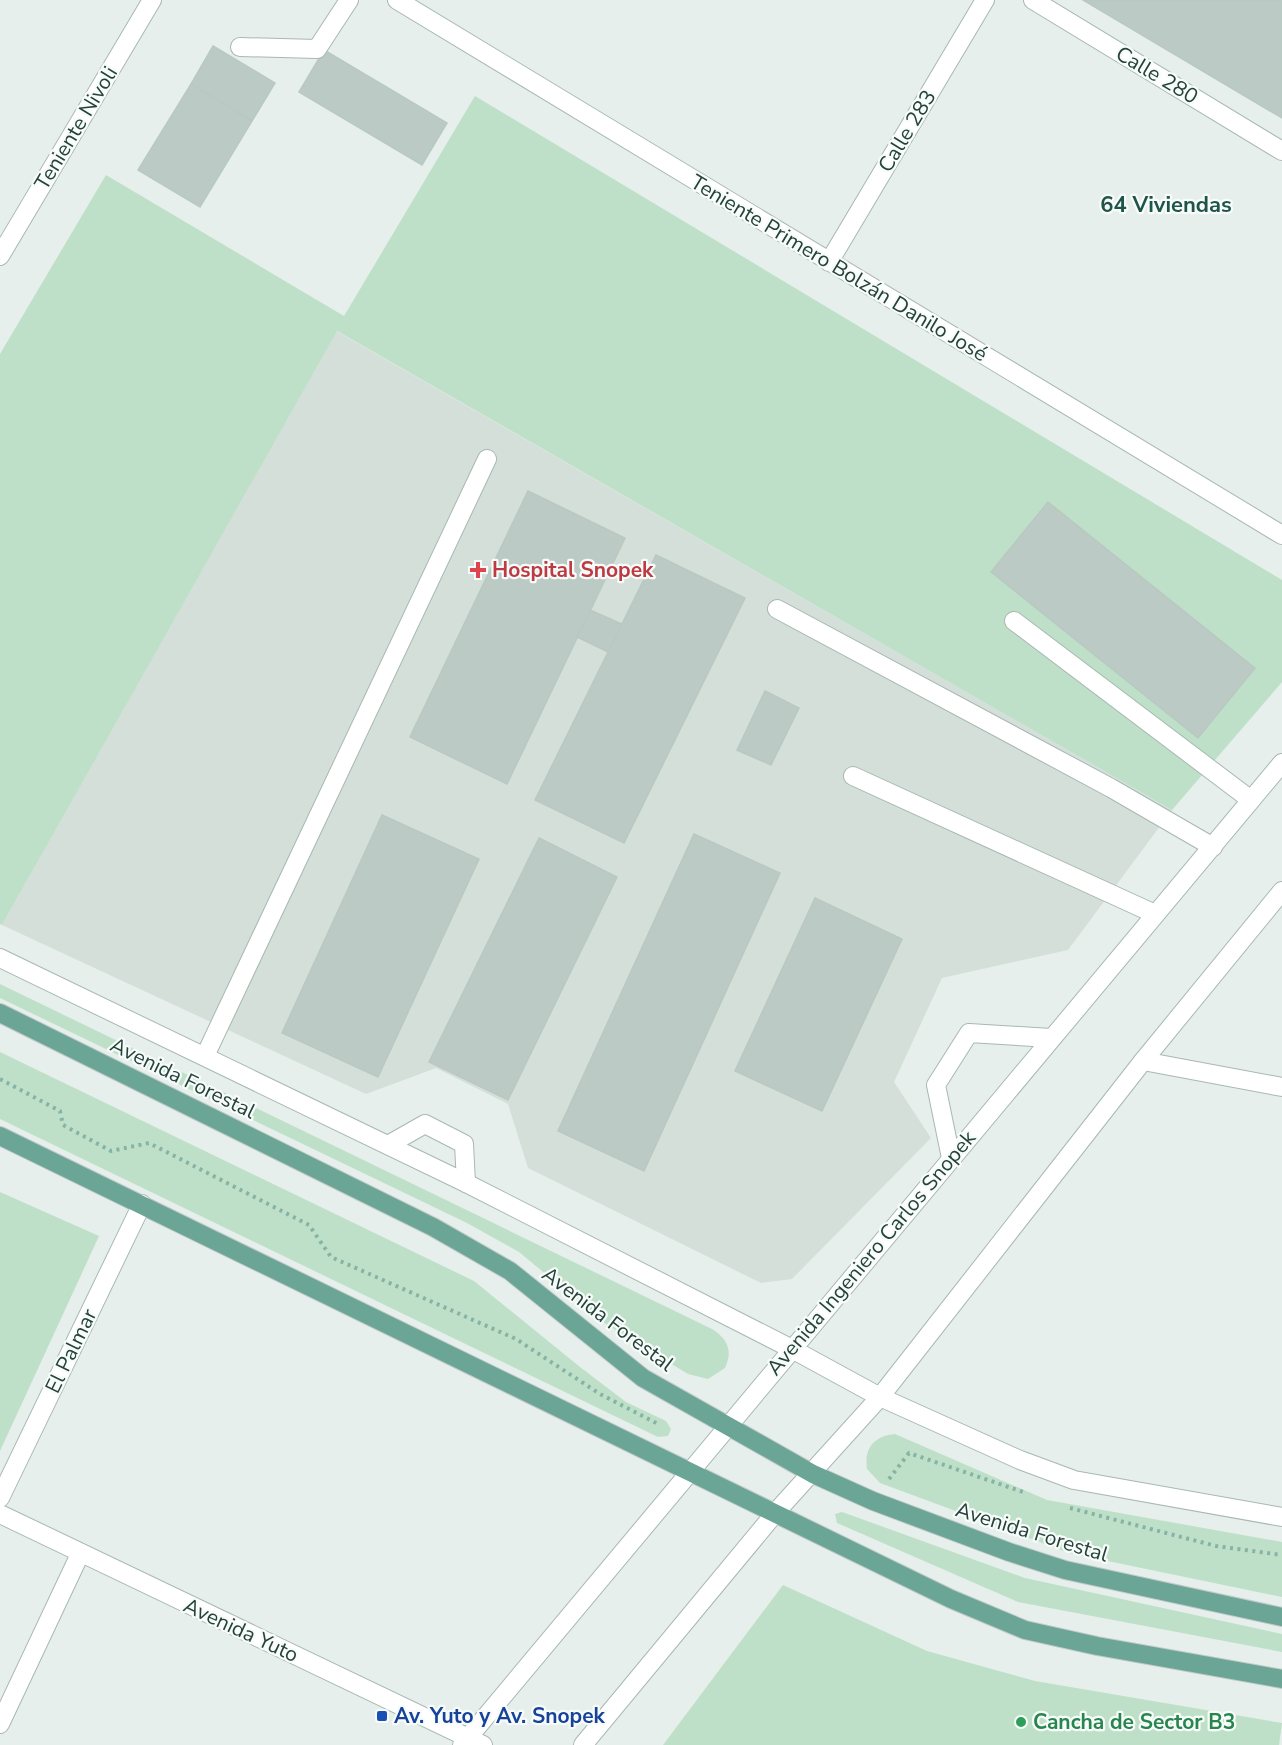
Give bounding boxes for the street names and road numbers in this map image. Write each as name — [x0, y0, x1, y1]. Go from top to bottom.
street label: Calle 280 — [1111, 39, 1203, 111]
street label: Teniente Nivoli — [28, 61, 124, 195]
street label: Calle 283 — [871, 85, 943, 177]
street label: Teniente Primero Bolzán Danilo José — [685, 168, 993, 368]
street label: Avenida Forestal — [106, 1031, 261, 1126]
street label: Avenida Ingeniero Carlos Snopek — [760, 1124, 982, 1381]
street label: Avenida Forestal — [536, 1260, 680, 1378]
street label: El Palmar — [39, 1304, 104, 1398]
street label: Avenida Forestal — [952, 1495, 1112, 1569]
street label: Avenida Yuto — [179, 1591, 303, 1669]

